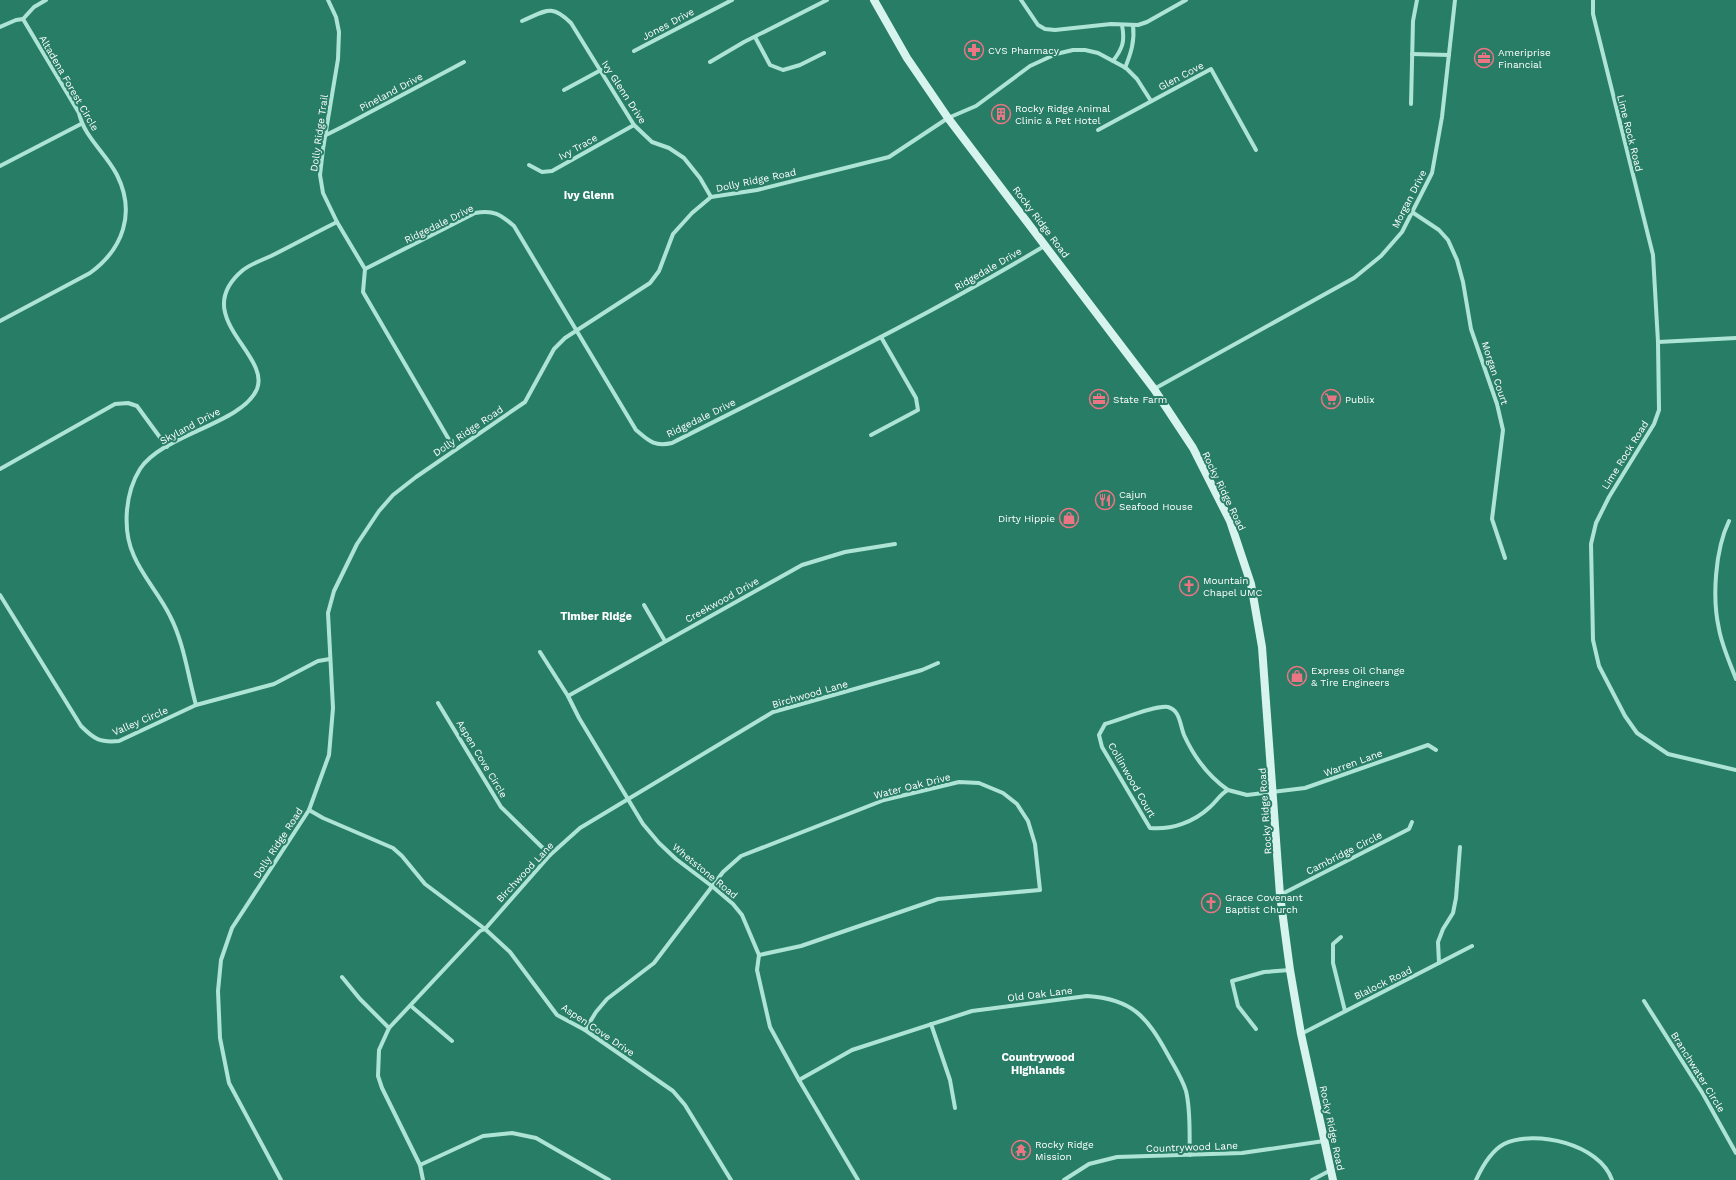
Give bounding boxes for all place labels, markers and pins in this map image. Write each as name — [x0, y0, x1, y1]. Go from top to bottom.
pharmacy icon: CVS Pharmacy — [963, 39, 985, 61]
place label: CVS Pharmacy — [988, 45, 1060, 56]
office icon: Ameriprise Financial — [1473, 47, 1495, 69]
place label: Ameriprise Financial — [1498, 47, 1551, 70]
building icon: Rocky Ridge Animal Clinic & Pet Hotel — [990, 103, 1012, 125]
place label: Rocky Ridge Animal Clinic & Pet Hotel — [1015, 103, 1110, 126]
office icon: State Farm — [1088, 388, 1110, 410]
supermarket icon: Publix — [1320, 388, 1342, 410]
place label: State Farm — [1113, 394, 1167, 405]
place label: Publix — [1345, 394, 1375, 405]
restaurant icon: Cajun Seafood House — [1094, 489, 1116, 511]
place label: Cajun Seafood House — [1119, 489, 1193, 512]
shop icon: Dirty Hippie — [1058, 507, 1080, 529]
place label: Dirty Hippie — [998, 513, 1055, 524]
church icon: Mountain Chapel UMC — [1178, 575, 1200, 597]
place label: Mountain Chapel UMC — [1203, 575, 1262, 598]
shop icon: Express Oil Change & Tire Engineers — [1286, 665, 1308, 687]
place label: Express Oil Change & Tire Engineers — [1311, 665, 1405, 688]
church icon: Grace Covenant Baptist Church — [1200, 892, 1222, 914]
place label: Grace Covenant Baptist Church — [1225, 892, 1303, 915]
temple icon: Rocky Ridge Mission — [1010, 1139, 1032, 1161]
place label: Rocky Ridge Mission — [1035, 1139, 1094, 1162]

